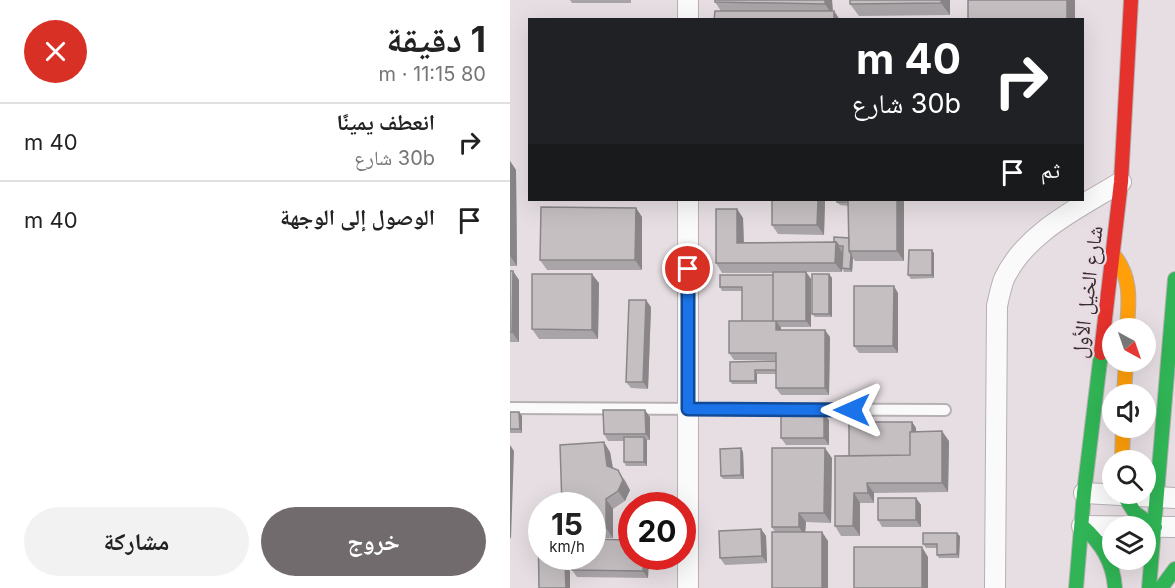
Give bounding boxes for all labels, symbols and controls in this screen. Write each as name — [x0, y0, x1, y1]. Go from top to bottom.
text: 1 دقيقة — [386, 17, 486, 61]
button: close — [24, 20, 87, 83]
text: 40 m — [856, 33, 961, 84]
icon: right — [982, 42, 1060, 120]
text: 80 m · 11:15 — [379, 62, 486, 86]
text: 30b شارع — [852, 87, 961, 120]
text: انعطف يمينًا — [336, 109, 435, 135]
icon: right — [453, 126, 486, 159]
text: 40 m — [24, 129, 78, 155]
text: 30b شارع — [354, 146, 435, 170]
icon: arrive — [996, 156, 1029, 189]
text: ثم — [1041, 157, 1060, 183]
text: الوصول إلى الوجهة — [280, 204, 435, 230]
icon: arrive — [453, 204, 486, 237]
text: 40 m — [24, 207, 78, 233]
street label: شارع الخيل الأول — [1066, 224, 1109, 360]
pin — [662, 243, 713, 294]
icon: arrive — [671, 252, 704, 285]
north arrow — [1102, 318, 1156, 372]
map controls — [1102, 318, 1156, 570]
position arrow — [820, 378, 884, 442]
button: sound — [1102, 384, 1156, 438]
button: search — [1102, 450, 1156, 504]
speed limit sign: 20 — [618, 492, 696, 570]
text: 15 — [551, 506, 583, 542]
button: مشاركة — [24, 507, 249, 576]
button: خروج — [261, 507, 486, 576]
button: layers — [1102, 516, 1156, 570]
text: km/h — [549, 537, 585, 556]

